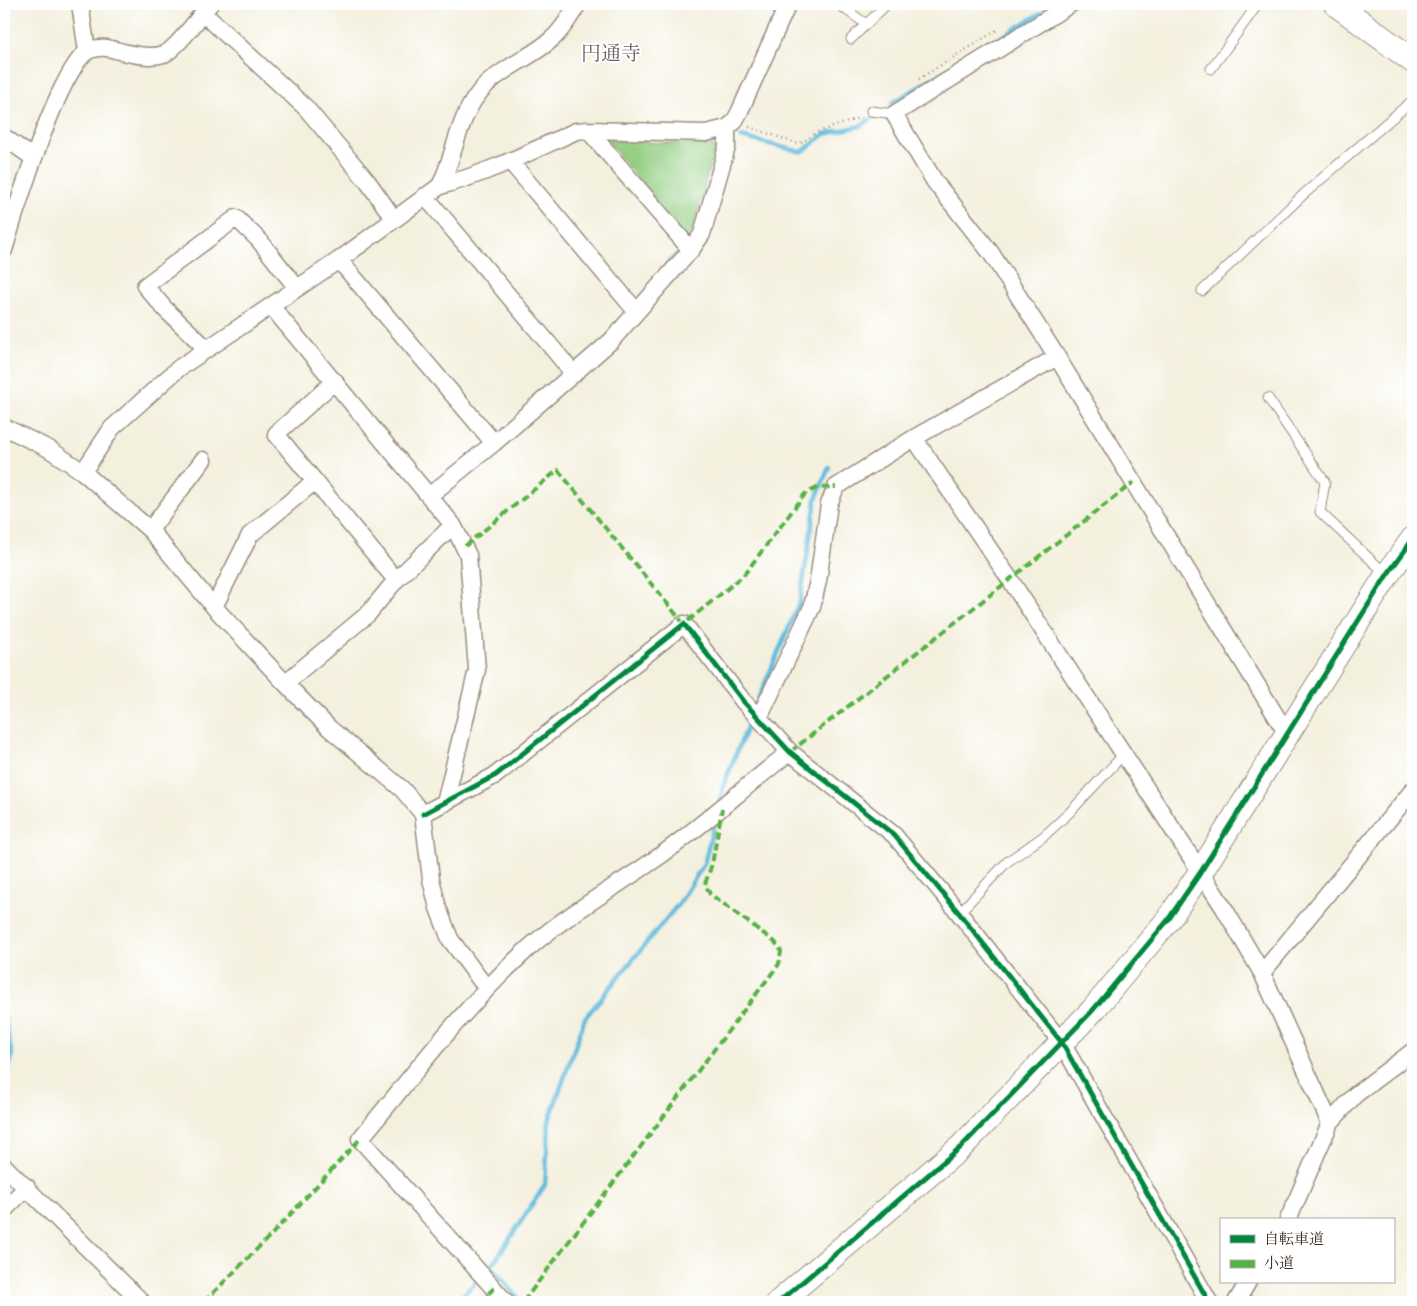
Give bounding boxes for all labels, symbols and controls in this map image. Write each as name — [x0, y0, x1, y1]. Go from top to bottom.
district label: 円通寺 — [581, 41, 641, 69]
legend — [1220, 1218, 1394, 1284]
text: 自転車道 — [1264, 1230, 1324, 1251]
text: 小道 — [1264, 1254, 1294, 1275]

